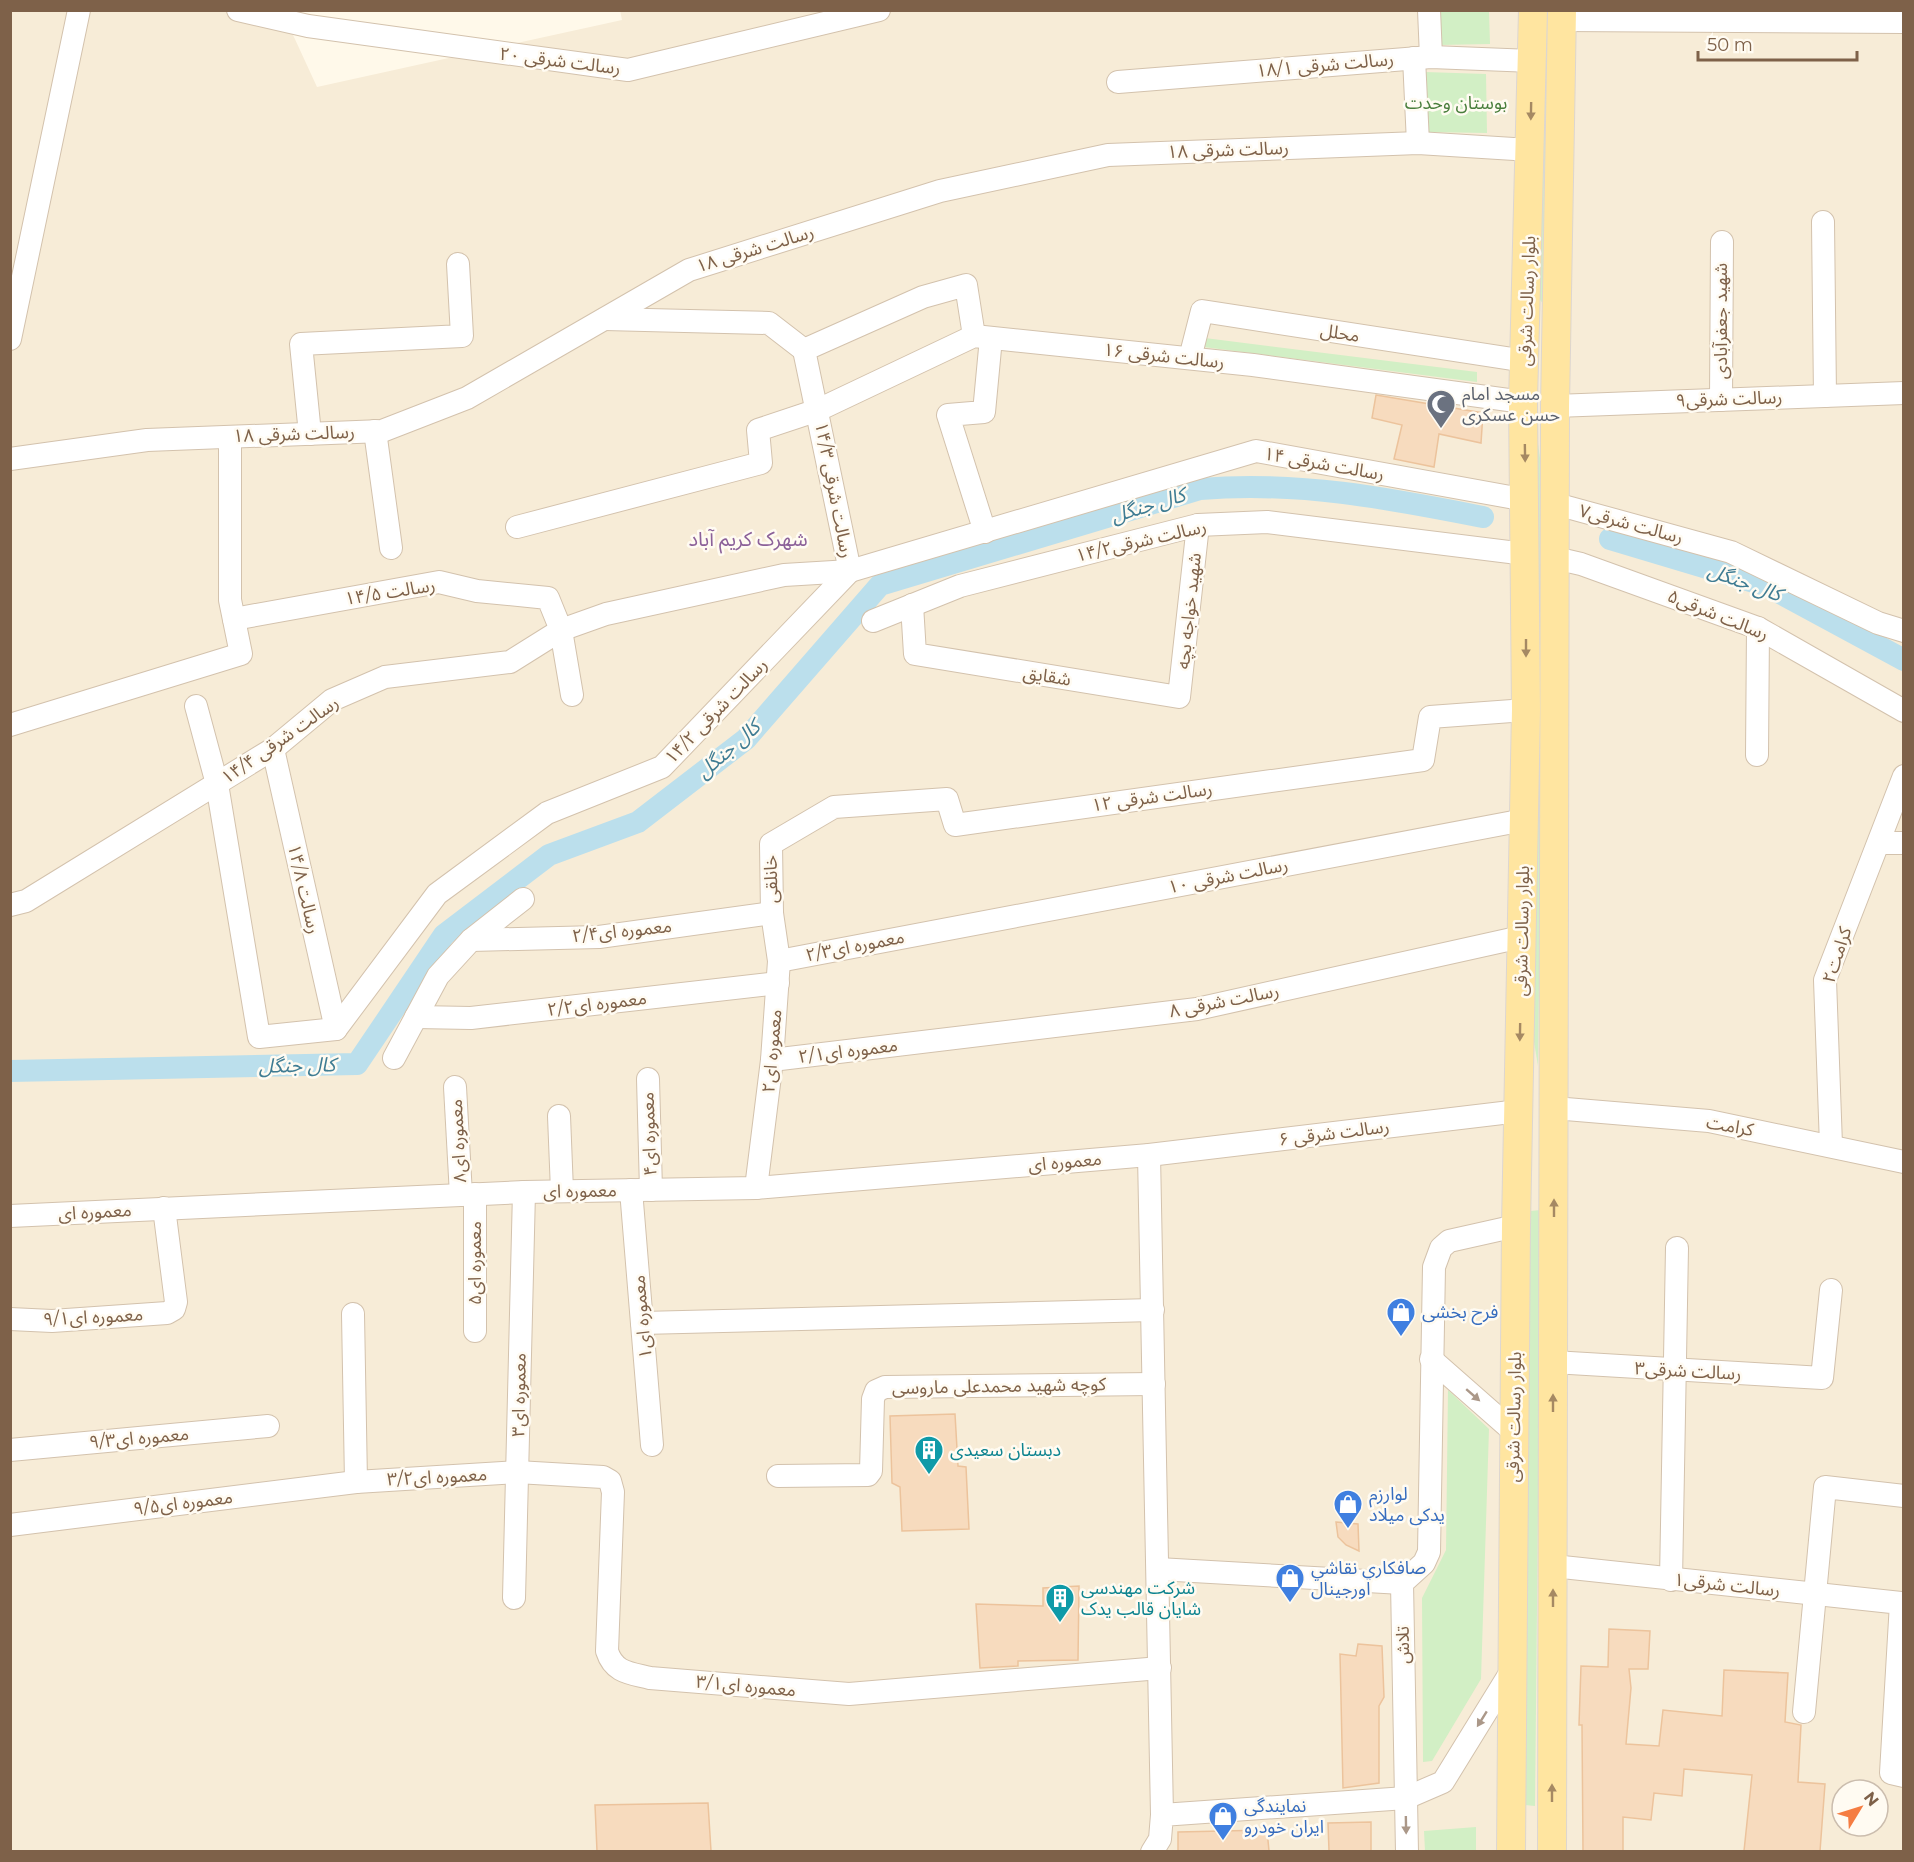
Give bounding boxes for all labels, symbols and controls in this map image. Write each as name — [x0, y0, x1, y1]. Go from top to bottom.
scale bar — [1698, 24, 1857, 62]
text: 50 m — [1707, 34, 1753, 56]
street label: رسالت شرقی ۲۰ — [498, 43, 622, 79]
street label: رسالت شرقی ۱۸/۱ — [1255, 48, 1395, 82]
park label: بوستان وحدت — [1405, 92, 1507, 114]
one-way arrow — [1527, 101, 1536, 120]
street label: رسالت شرقی ۱۸ — [1167, 137, 1289, 163]
street label: رسالت شرقی ۱۸ — [694, 221, 816, 277]
street label: بلوار رسالت شرقی — [1514, 235, 1540, 367]
street label: شهید جعفرآبادی — [1710, 263, 1732, 379]
street label: محلل — [1319, 319, 1361, 347]
street label: رسالت شرقی ۱۶ — [1102, 339, 1226, 373]
place label: مسجد امام حسن عسکری — [1462, 383, 1560, 426]
street label: رسالت شرقی۹ — [1675, 386, 1783, 412]
mosque icon: مسجد امام حسن عسکری — [1425, 388, 1457, 430]
street label: رسالت شرقی ۱۴/۳ — [810, 420, 858, 560]
street label: رسالت شرقی ۱۸ — [233, 421, 355, 447]
street label: رسالت شرقی ۱۴ — [1262, 443, 1386, 485]
one-way arrow — [1520, 443, 1529, 462]
water label: کال جنگل — [1108, 481, 1192, 528]
street label: رسالت شرقی۷ — [1577, 500, 1685, 548]
street label: رسالت شرقی۱۴/۲ — [1074, 515, 1208, 567]
district label: شهرک کریم آباد — [688, 527, 808, 554]
street label: شهید خواجه بچه — [1172, 552, 1206, 670]
water label: کال جنگل — [1705, 558, 1789, 608]
street label: رسالت ۱۴/۵ — [343, 574, 437, 610]
street label: رسالت شرقی۵ — [1664, 585, 1772, 645]
one-way arrow — [1521, 638, 1531, 657]
street label: رسالت شرقی ۱۴/۲ — [660, 654, 772, 768]
street label: شقایق — [1021, 661, 1073, 691]
street label: رسالت شرقی ۱۴/۴ — [217, 691, 343, 789]
water label: کال جنگل — [691, 712, 768, 783]
street label: رسالت شرقی ۱۲ — [1090, 778, 1214, 816]
street label: رسالت ۱۴/۸ — [283, 842, 325, 936]
street label: رسالت شرقی ۱۰ — [1166, 854, 1290, 898]
street label: خانلقی — [760, 855, 782, 903]
street label: بلوار رسالت شرقی — [1510, 865, 1534, 997]
street label: معموره ای۲/۴ — [571, 915, 673, 947]
street label: کرامت۲ — [1818, 924, 1857, 986]
street label: معموره ای۲/۳ — [804, 926, 906, 966]
street label: رسالت شرقی ۸ — [1167, 980, 1281, 1022]
street label: معموره ای۲/۲ — [546, 987, 648, 1021]
street label: معموره ای۲ — [757, 1008, 787, 1094]
one-way arrow — [1515, 1022, 1525, 1041]
street label: معموره ای۲/۱ — [797, 1034, 899, 1068]
water label: کال جنگل — [258, 1052, 339, 1078]
street label: معموره ای۴ — [637, 1092, 661, 1176]
street label: معموره ای۸ — [445, 1099, 471, 1183]
street label: کرامت — [1705, 1111, 1756, 1141]
street label: رسالت شرقی ۶ — [1277, 1115, 1391, 1151]
street label: معموره ای — [1027, 1148, 1103, 1176]
street label: معموره ای — [543, 1179, 617, 1203]
street label: معموره ای — [58, 1199, 132, 1225]
one-way arrow — [1549, 1199, 1559, 1218]
street label: معموره ای۵ — [464, 1221, 486, 1305]
street label: معموره ای۱ — [627, 1274, 657, 1360]
shop icon: فرح بخشی — [1385, 1296, 1417, 1338]
place label: فرح بخشی — [1422, 1301, 1498, 1325]
street label: معموره ای۹/۱ — [42, 1303, 144, 1331]
street label: بلوار رسالت شرقی — [1502, 1351, 1526, 1483]
street label: معموره ای۳ — [507, 1353, 531, 1437]
street label: رسالت شرقی۳ — [1634, 1357, 1742, 1385]
street label: کوچه شهید محمدعلی ماروسی — [892, 1373, 1107, 1399]
one-way arrow — [1465, 1388, 1480, 1401]
one-way arrow — [1548, 1394, 1558, 1413]
street label: معموره ای۹/۳ — [88, 1423, 190, 1453]
building icon: دبستان سعیدی — [913, 1434, 945, 1476]
place label: دبستان سعیدی — [950, 1439, 1061, 1461]
street label: معموره ای۳/۲ — [386, 1463, 488, 1491]
place label: لوارزم یدکی میلاد — [1369, 1483, 1445, 1526]
street label: معموره ای۹/۵ — [132, 1486, 234, 1520]
shop icon: لوارزم یدکی میلاد — [1332, 1488, 1364, 1530]
place label: صافكاري نقاشي اورجينال — [1311, 1557, 1426, 1600]
shop icon: صافكاري نقاشي اورجينال — [1274, 1562, 1306, 1604]
street label: رسالت شرقی۱ — [1673, 1568, 1781, 1602]
place label: شرکت مهندسی شایان قالب یدک — [1081, 1577, 1201, 1620]
building icon: شرکت مهندسی شایان قالب یدک — [1044, 1582, 1076, 1624]
one-way arrow — [1548, 1589, 1558, 1608]
street label: تلاش — [1392, 1626, 1414, 1664]
street label: معموره ای۳/۱ — [695, 1671, 797, 1701]
one-way arrow — [1476, 1711, 1487, 1727]
north arrow — [1830, 1778, 1890, 1838]
one-way arrow — [1547, 1784, 1557, 1803]
text: N — [1860, 1788, 1883, 1810]
place label: نمایندگی ایران خودرو — [1244, 1795, 1324, 1838]
shop icon: نمایندگی ایران خودرو — [1207, 1800, 1239, 1842]
one-way arrow — [1402, 1815, 1411, 1834]

